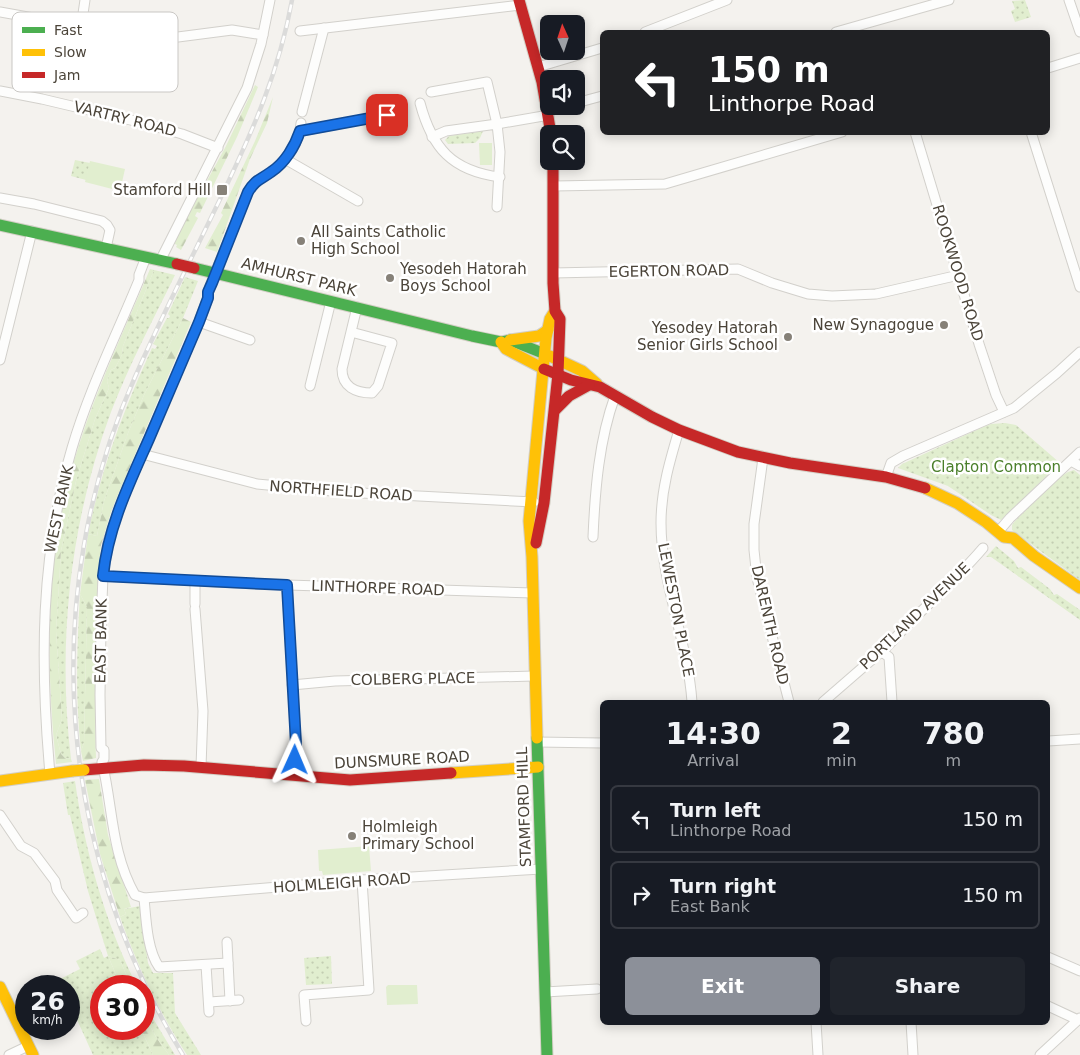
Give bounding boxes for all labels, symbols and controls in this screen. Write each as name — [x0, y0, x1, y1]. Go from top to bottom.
legend — [12, 12, 178, 92]
north arrow — [540, 15, 585, 60]
map controls — [540, 15, 585, 170]
text: Fast — [54, 22, 83, 38]
text: Slow — [54, 44, 87, 60]
icon: left — [625, 50, 690, 115]
text: 150 m — [708, 50, 830, 90]
text: Jam — [53, 67, 80, 83]
button: sound — [540, 70, 585, 115]
text: Linthorpe Road — [708, 91, 875, 116]
pin — [366, 94, 408, 136]
street label: VARTRY ROAD — [72, 98, 178, 140]
icon: arrive — [373, 101, 401, 129]
button: search — [540, 125, 585, 170]
place label: Stamford Hill — [113, 181, 211, 199]
marker: Stamford Hill — [215, 183, 229, 197]
street label: ROOKWOOD ROAD — [929, 203, 987, 343]
place label: All Saints Catholic High School — [311, 223, 446, 258]
marker: All Saints Catholic High School — [295, 235, 307, 247]
street label: AMHURST PARK — [240, 254, 360, 300]
place label: Yesodeh Hatorah Boys School — [399, 260, 527, 295]
street label: EGERTON ROAD — [609, 261, 729, 281]
marker: Yesodeh Hatorah Boys School — [384, 272, 396, 284]
place label: New Synagogue — [812, 316, 934, 334]
place label: Yesodey Hatorah Senior Girls School — [637, 319, 778, 354]
marker: New Synagogue — [938, 319, 950, 331]
marker: Yesodey Hatorah Senior Girls School — [782, 331, 794, 343]
park label: Clapton Common — [931, 458, 1061, 476]
street label: WEST BANK — [41, 462, 77, 555]
street label: NORTHFIELD ROAD — [269, 477, 413, 505]
street label: LEWESTON PLACE — [654, 541, 698, 679]
street label: PORTLAND AVENUE — [856, 559, 974, 673]
street label: DARENTH ROAD — [748, 564, 792, 686]
street label: LINTHORPE ROAD — [311, 577, 445, 599]
street label: EAST BANK — [91, 597, 111, 684]
street label: COLBERG PLACE — [350, 669, 476, 689]
text: 14:30 — [665, 716, 761, 751]
text: 2 — [831, 716, 852, 751]
text: 780 — [922, 716, 985, 751]
position arrow — [268, 733, 320, 785]
street label: STAMFORD HILL — [513, 746, 535, 867]
street label: DUNSMURE ROAD — [334, 747, 470, 773]
text: Arrival — [687, 751, 739, 770]
text: min — [826, 751, 857, 770]
text: m — [945, 751, 961, 770]
text: Turn left — [670, 799, 761, 821]
icon: left — [627, 805, 655, 833]
text: 150 m — [962, 808, 1023, 830]
place label: Holmleigh Primary School — [362, 818, 475, 853]
text: Linthorpe Road — [670, 821, 792, 840]
marker: Holmleigh Primary School — [346, 830, 358, 842]
street label: HOLMLEIGH ROAD — [272, 869, 412, 897]
text: Turn right — [670, 875, 776, 897]
icon: right — [627, 881, 655, 909]
text: 150 m — [962, 884, 1023, 906]
text: East Bank — [670, 897, 750, 916]
button: Exit — [625, 957, 820, 1015]
button: Share — [830, 957, 1025, 1015]
speed limit sign: 30 — [90, 975, 155, 1040]
text: 26 — [30, 987, 65, 1016]
text: km/h — [32, 1013, 63, 1027]

